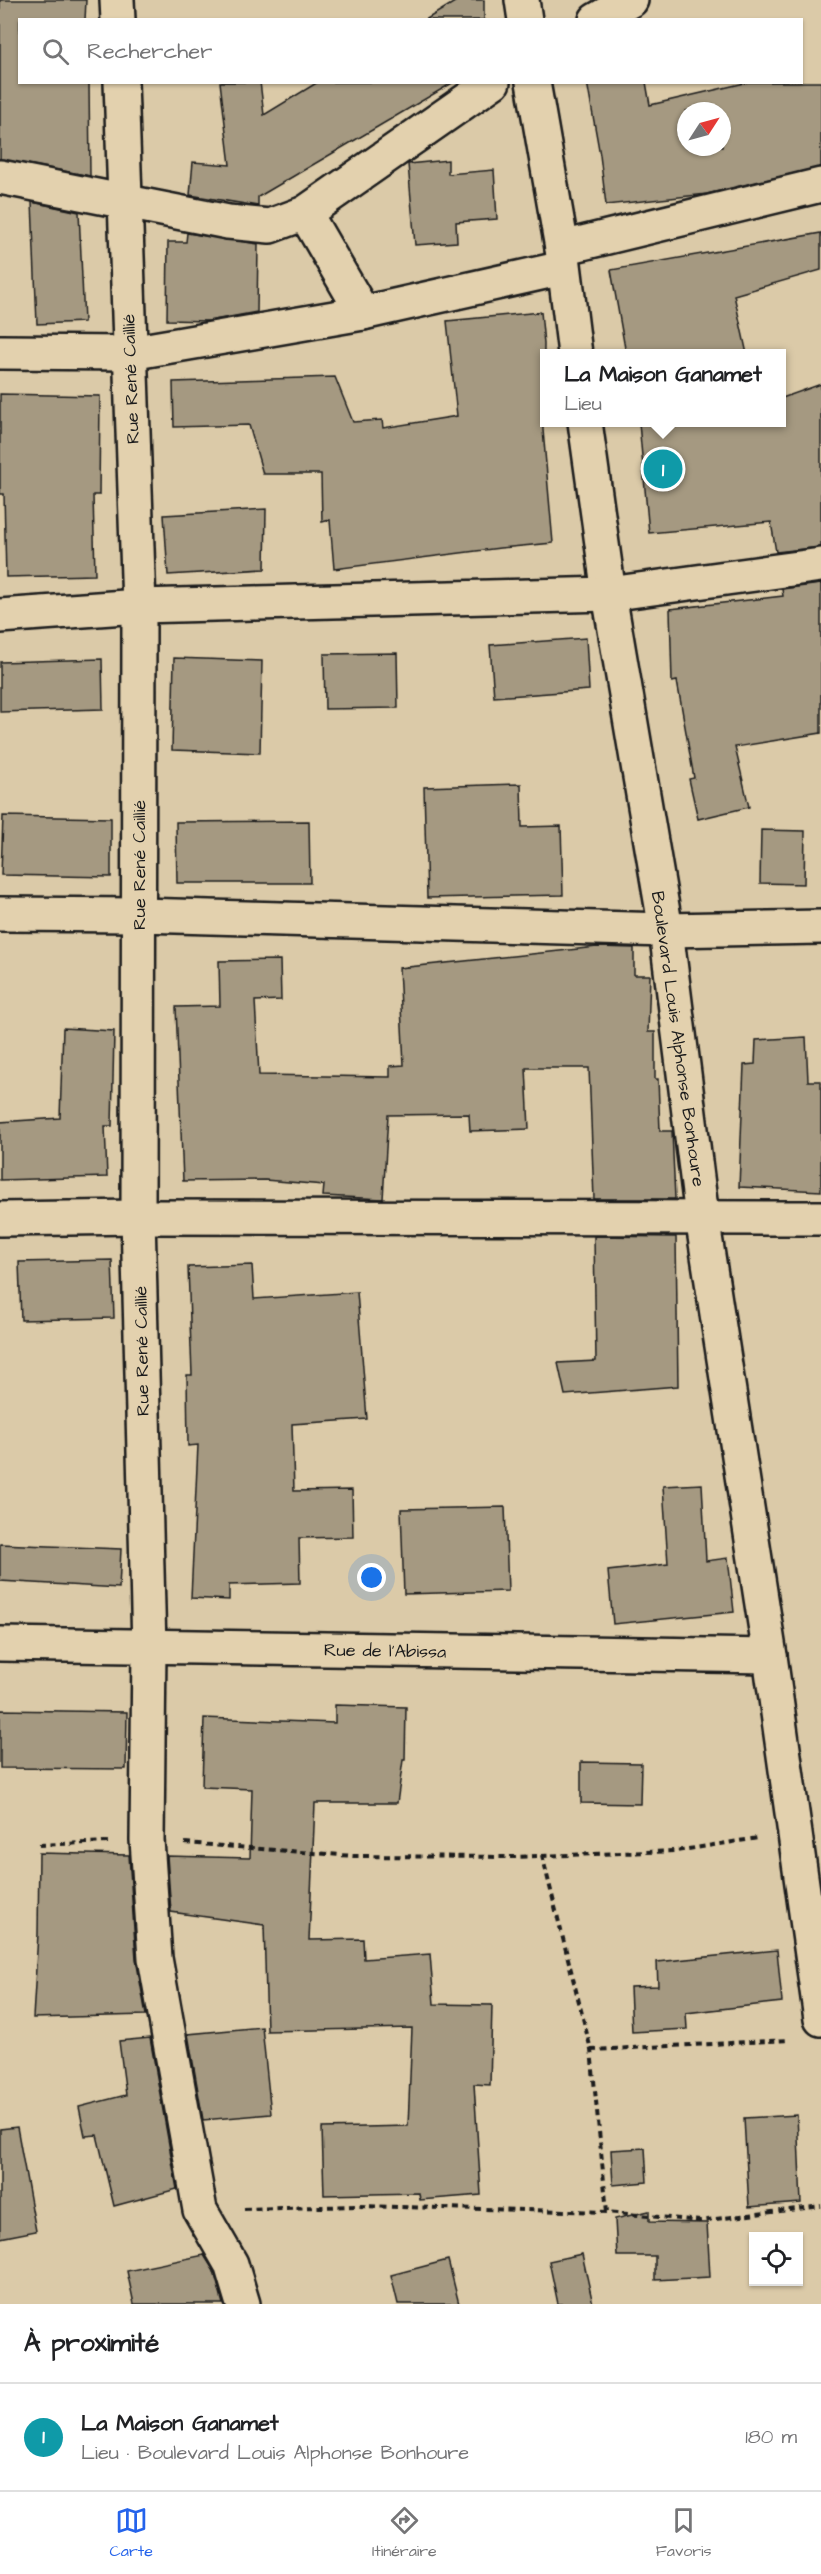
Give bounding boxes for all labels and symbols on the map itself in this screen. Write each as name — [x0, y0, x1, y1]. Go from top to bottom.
north arrow — [677, 102, 731, 156]
street label: Rue René Caillié — [116, 313, 146, 444]
pin: 1 — [644, 446, 682, 492]
street label: Rue René Caillié — [127, 800, 152, 930]
street label: Boulevard Louis Alphonse Bonhoure — [645, 890, 711, 1189]
street label: Rue René Caillié — [128, 1285, 156, 1416]
your location — [357, 1563, 386, 1592]
street label: Rue de l'Abissa — [324, 1637, 446, 1665]

